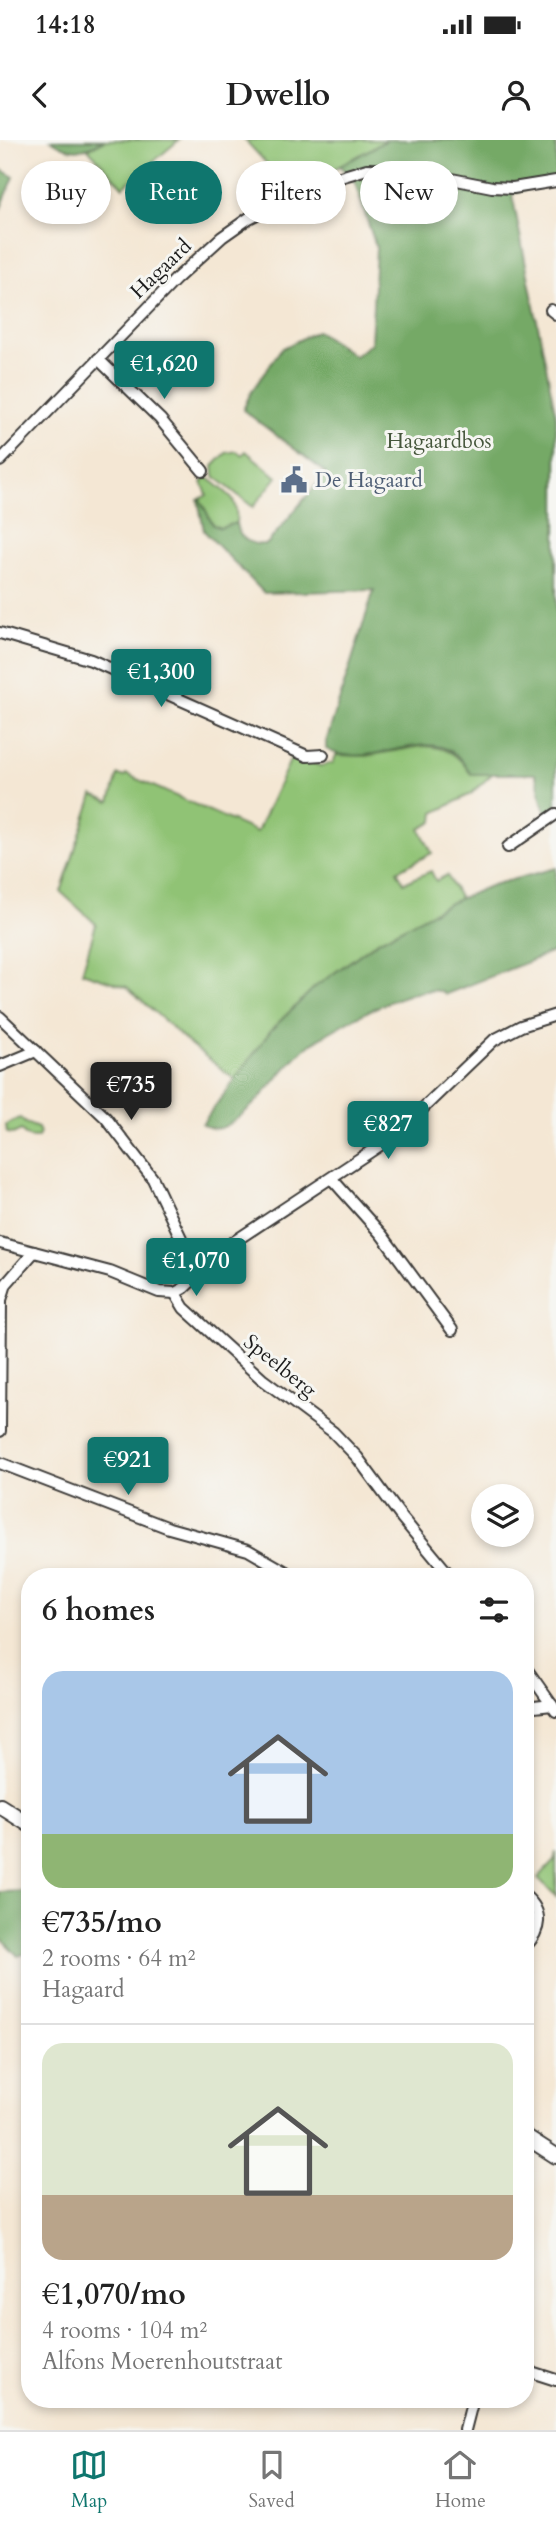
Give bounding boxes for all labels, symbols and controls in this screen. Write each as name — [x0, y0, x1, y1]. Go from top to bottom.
text: 14:18 — [35, 7, 96, 42]
text: Dwello — [226, 73, 330, 117]
icon: back — [21, 76, 59, 114]
icon: person — [497, 76, 535, 114]
chip: Buy — [21, 161, 111, 224]
chip: Rent — [125, 161, 222, 224]
chip: Filters — [236, 161, 346, 224]
chip: New — [360, 161, 458, 224]
street label: Hagaard — [124, 232, 198, 306]
pin: €1,620 — [107, 342, 221, 401]
text: €1,620 — [130, 348, 198, 379]
park label: Hagaardbos — [386, 427, 492, 456]
public building icon: De Hagaard — [279, 465, 309, 495]
place label: De Hagaard — [315, 466, 423, 495]
pin: €1,300 — [104, 650, 218, 709]
text: €1,300 — [127, 656, 195, 687]
pin: €735 — [90, 1062, 172, 1122]
text: €735 — [106, 1069, 156, 1100]
pin: €827 — [347, 1102, 429, 1161]
text: €827 — [363, 1108, 413, 1139]
pin: €1,070 — [139, 1238, 253, 1298]
text: €1,070 — [162, 1245, 230, 1276]
street label: Speelberg — [237, 1328, 323, 1405]
pin: €921 — [87, 1438, 169, 1497]
text: €921 — [103, 1444, 153, 1475]
map controls — [471, 1484, 534, 1547]
button: layers — [471, 1484, 534, 1547]
text: 6 homes — [42, 1590, 155, 1631]
icon: filters — [475, 1591, 513, 1629]
icon: home — [215, 1716, 341, 1842]
text: €735/mo — [42, 1902, 162, 1943]
text: 2 rooms · 64 m² — [42, 1943, 195, 1974]
text: Hagaard — [42, 1974, 125, 2005]
icon: home — [215, 2088, 341, 2214]
text: €1,070/mo — [42, 2274, 186, 2315]
text: 4 rooms · 104 m² — [42, 2315, 207, 2346]
text: Alfons Moerenhoutstraat — [42, 2346, 282, 2377]
tab: Map — [70, 2446, 108, 2514]
tab: Saved — [249, 2446, 295, 2514]
tab: Home — [435, 2446, 486, 2514]

